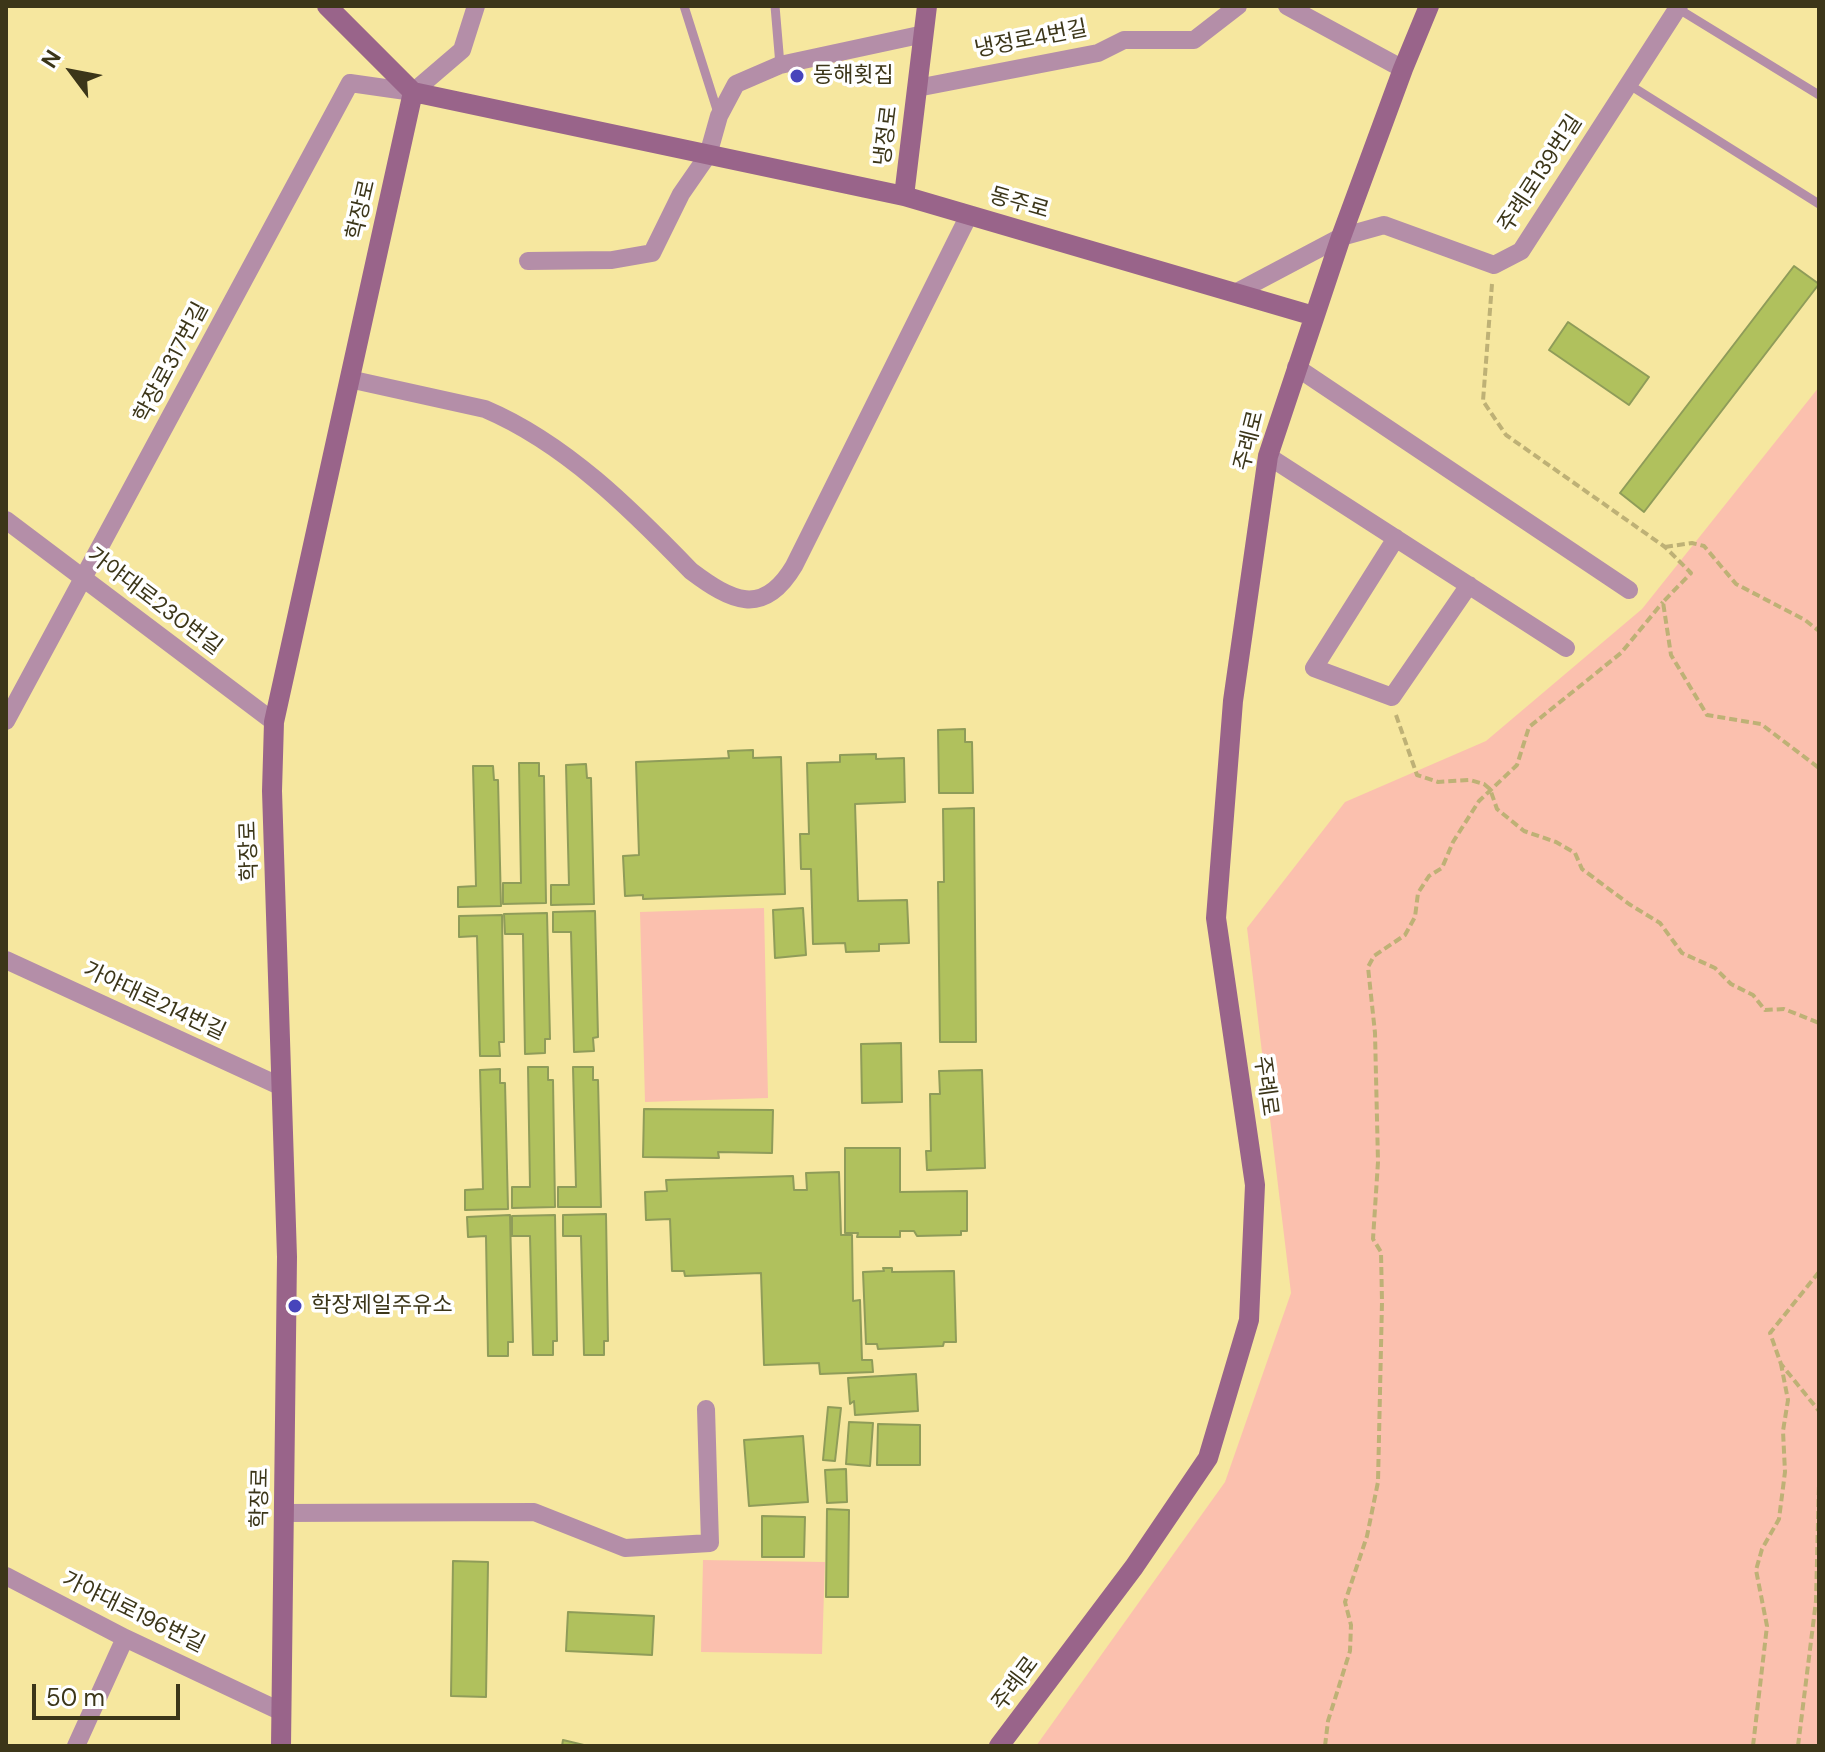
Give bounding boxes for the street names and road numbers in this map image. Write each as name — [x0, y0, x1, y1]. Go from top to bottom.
street label: 냉정로4번길 — [972, 16, 1090, 64]
street label: 냉정로 — [870, 104, 904, 168]
street label: 주례로139번길 — [1493, 111, 1589, 237]
street label: 학장로 — [342, 177, 382, 243]
street label: 동주로 — [986, 183, 1052, 225]
street label: 학장로317번길 — [129, 298, 215, 428]
street label: 주례로 — [1230, 408, 1270, 474]
street label: 가야대로230번길 — [81, 543, 227, 661]
street label: 학장로 — [236, 820, 264, 882]
street label: 가야대로214번길 — [78, 957, 230, 1047]
street label: 주례로 — [1248, 1054, 1282, 1118]
street label: 학장로 — [247, 1467, 275, 1529]
street label: 가야대로196번길 — [57, 1567, 209, 1659]
street label: 주례로 — [987, 1652, 1045, 1716]

